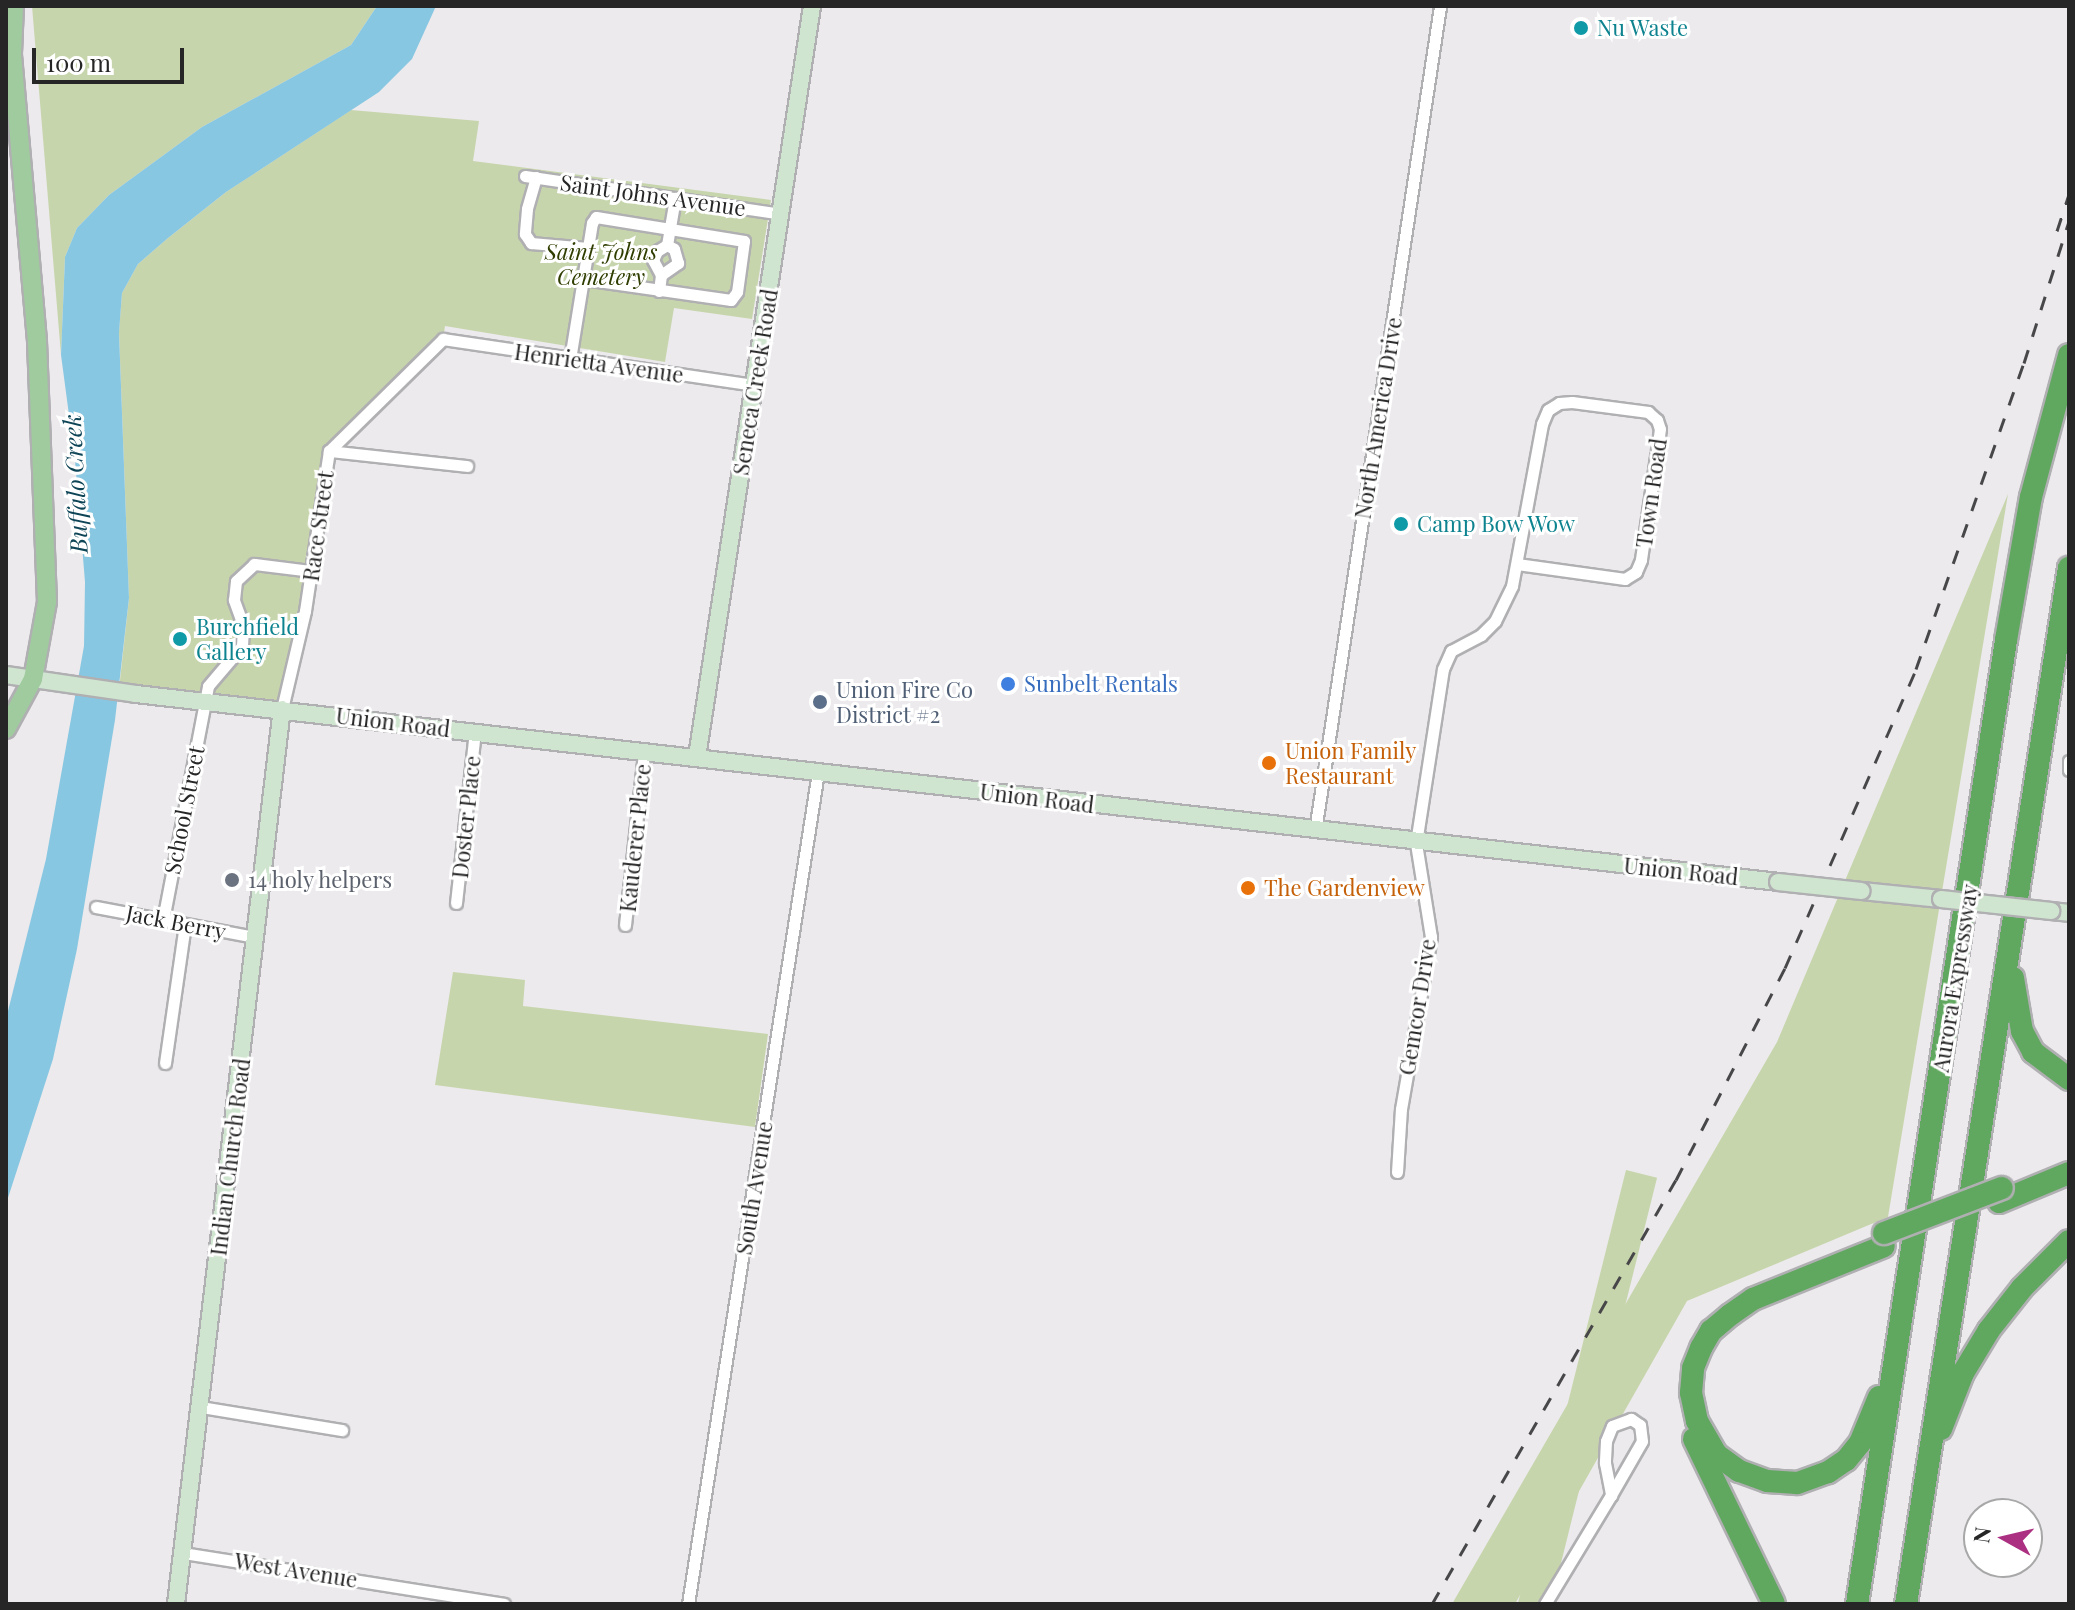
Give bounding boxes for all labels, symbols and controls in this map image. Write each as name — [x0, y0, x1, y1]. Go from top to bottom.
place label: Nu Waste — [1597, 15, 1689, 41]
marker: Nu Waste — [1572, 19, 1590, 37]
scale bar — [36, 32, 188, 82]
text: 100 m — [46, 46, 111, 78]
street label: Saint Johns Avenue — [558, 169, 748, 221]
park label: Saint Johns Cemetery — [545, 238, 657, 290]
street label: Seneca Creek Road — [727, 287, 783, 477]
street label: North America Drive — [1349, 315, 1407, 521]
street label: Henrietta Avenue — [512, 338, 686, 388]
water label: Buffalo Creek — [57, 414, 93, 554]
street label: Town Road — [1630, 437, 1672, 549]
street label: Race Street — [297, 469, 339, 583]
place label: Camp Bow Wow — [1417, 511, 1576, 537]
marker: Camp Bow Wow — [1392, 515, 1410, 533]
place label: Burchfield Gallery — [196, 613, 299, 664]
marker: Burchfield Gallery — [171, 630, 189, 648]
place label: Sunbelt Rentals — [1024, 671, 1178, 697]
marker: Sunbelt Rentals — [999, 675, 1017, 693]
place label: Union Fire Co District #2 — [836, 676, 973, 728]
marker: Union Fire Co District #2 — [811, 693, 829, 711]
street label: Union Road — [334, 702, 452, 742]
place label: Union Family Restaurant — [1285, 737, 1416, 788]
street label: School Street — [159, 744, 209, 876]
street label: Doster Place — [446, 754, 486, 880]
marker: Union Family Restaurant — [1260, 754, 1278, 772]
street label: Kauderer Place — [614, 762, 656, 914]
street label: Union Road — [978, 778, 1096, 818]
street label: Union Road — [1622, 852, 1740, 890]
place label: 14 holy helpers — [248, 867, 394, 893]
marker: 14 holy helpers — [223, 871, 241, 889]
place label: The Gardenview — [1264, 875, 1425, 901]
marker: The Gardenview — [1239, 879, 1257, 897]
street label: Aurora Expressway — [1927, 882, 1983, 1074]
street label: Jack Berry — [124, 899, 228, 945]
street label: Gemcor Drive — [1393, 937, 1441, 1077]
street label: Indian Church Road — [205, 1057, 255, 1257]
street label: South Avenue — [730, 1119, 778, 1257]
north arrow — [1963, 1498, 2043, 1578]
text: N — [1965, 1525, 1997, 1545]
street label: West Avenue — [232, 1547, 360, 1593]

